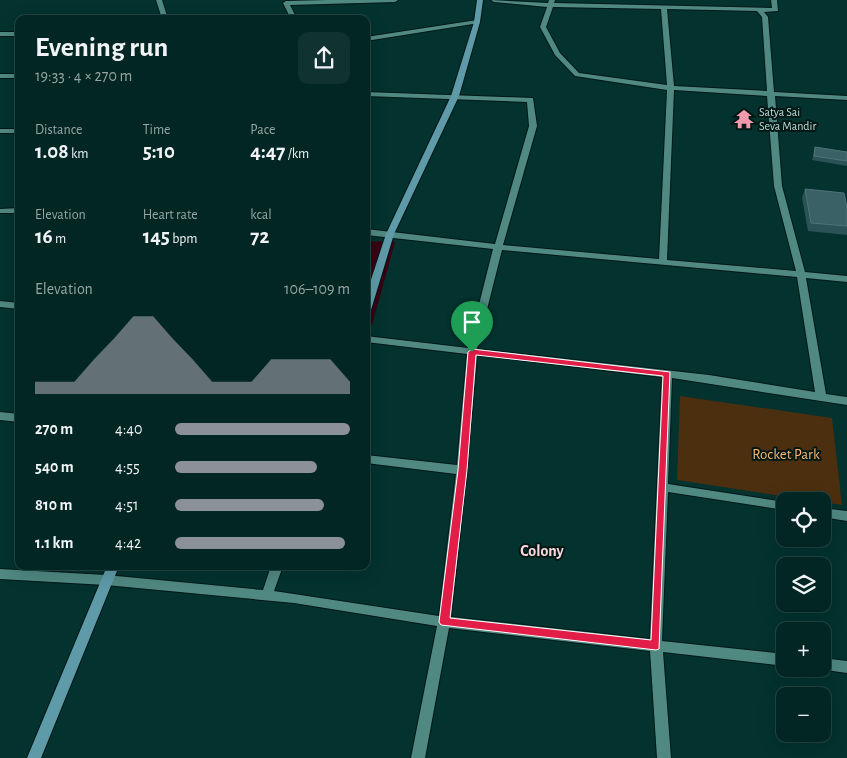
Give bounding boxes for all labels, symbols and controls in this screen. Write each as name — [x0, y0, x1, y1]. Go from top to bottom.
button: share — [298, 32, 350, 84]
text: Evening run — [35, 34, 168, 62]
text: 19:33 · 4 × 270 m — [35, 68, 132, 84]
place label: Satya Sai Seva Mandir — [759, 106, 816, 132]
temple icon: Satya Sai Seva Mandir — [733, 108, 755, 130]
text: Distance — [35, 123, 82, 137]
text: Time — [143, 123, 171, 137]
text: Pace — [250, 123, 276, 137]
text: 1.08 — [35, 141, 69, 162]
text: 5:10 — [143, 141, 175, 162]
text: 4:47 — [250, 141, 285, 162]
text: km — [69, 147, 89, 161]
text: /km — [285, 147, 309, 161]
text: Elevation — [35, 208, 86, 222]
text: Heart rate — [143, 208, 198, 222]
text: kcal — [250, 208, 272, 222]
text: 16 — [35, 226, 53, 247]
text: 145 — [143, 226, 170, 247]
text: 72 — [250, 226, 269, 247]
text: m — [53, 232, 66, 246]
text: bpm — [170, 232, 198, 246]
text: Elevation — [35, 281, 93, 297]
text: 106–109 m — [284, 281, 350, 297]
pin — [451, 301, 493, 352]
icon: arrive — [458, 308, 486, 336]
text: 270 m — [35, 421, 73, 437]
text: 4:40 — [115, 421, 143, 437]
park label: Rocket Park — [752, 447, 820, 462]
text: 540 m — [35, 459, 74, 475]
text: 4:55 — [115, 459, 140, 475]
map controls — [776, 492, 831, 742]
button: locate — [776, 492, 831, 547]
text: 810 m — [35, 497, 72, 513]
text: 4:51 — [115, 497, 139, 513]
text: 1.1 km — [35, 535, 73, 551]
text: 4:42 — [115, 535, 141, 551]
district label: Colony — [520, 543, 565, 560]
button: layers — [776, 557, 831, 612]
button: + — [776, 622, 831, 677]
button: − — [776, 687, 831, 742]

